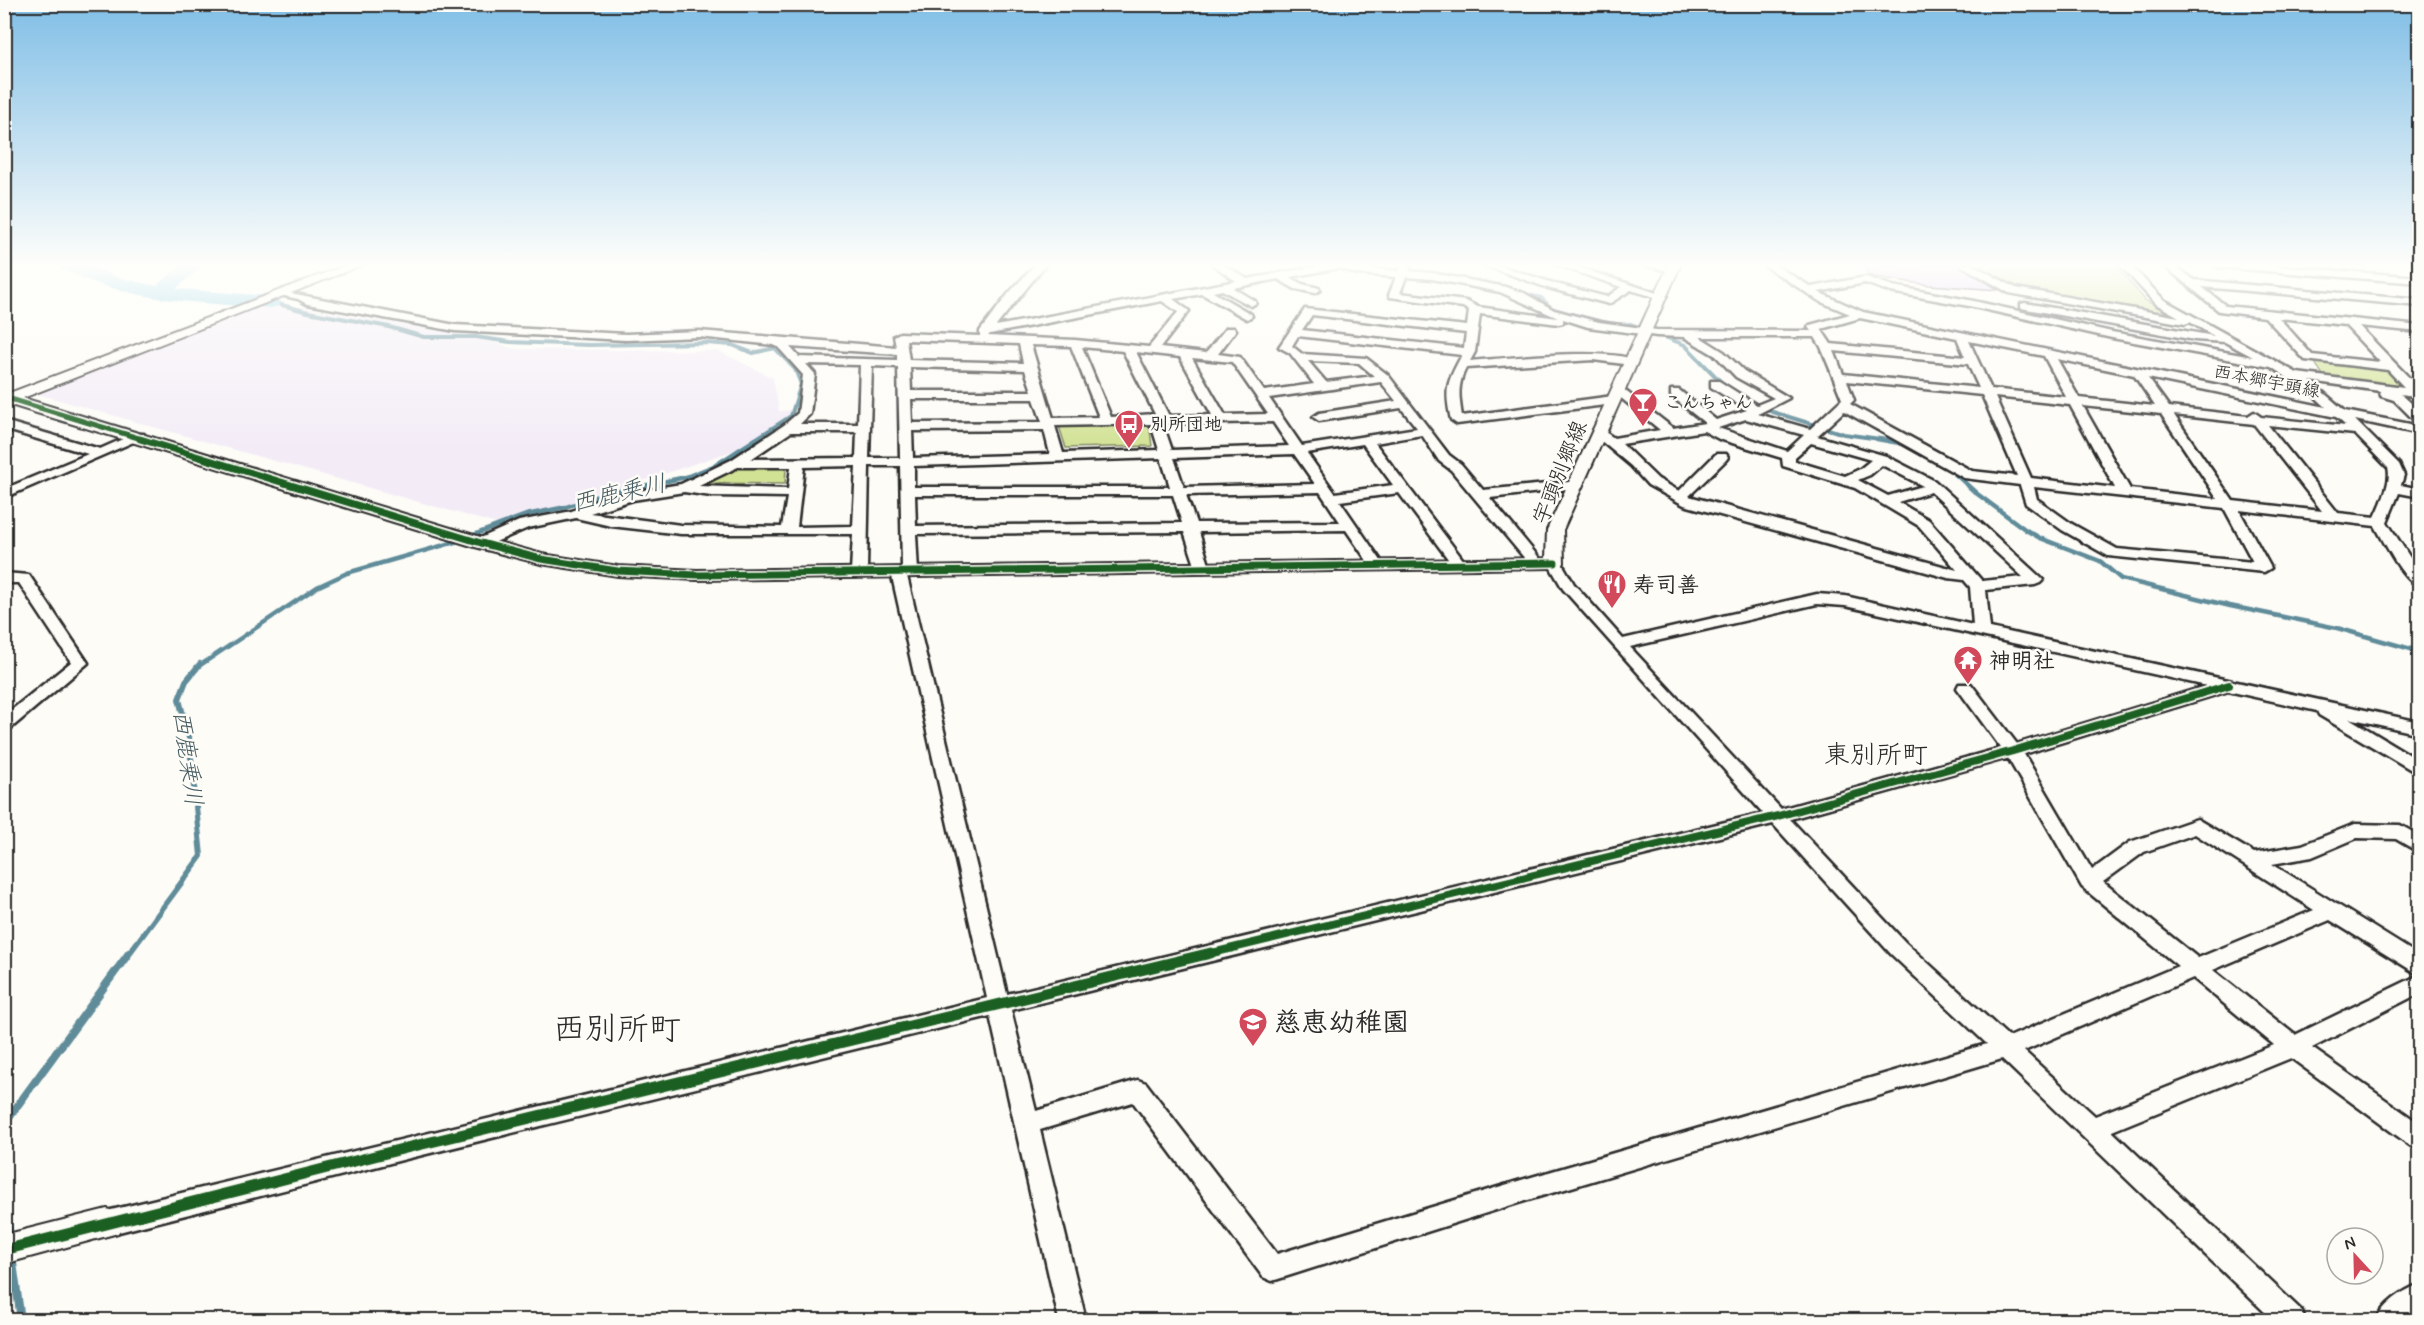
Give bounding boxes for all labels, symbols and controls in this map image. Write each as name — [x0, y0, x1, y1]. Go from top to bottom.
street label: 西本郷宇頭線 — [2212, 360, 2322, 404]
bar icon: こんちゃん — [1627, 386, 1659, 428]
place label: こんちゃん — [1664, 391, 1753, 415]
bus stop icon: 別所団地 — [1113, 408, 1145, 450]
place label: 別所団地 — [1150, 413, 1222, 437]
street label: 宇頭別郷線 — [1527, 417, 1594, 529]
water label: 西鹿乗川 — [569, 469, 670, 520]
restaurant icon: 寿司善 — [1596, 568, 1628, 610]
place label: 寿司善 — [1633, 572, 1699, 600]
temple icon: 神明社 — [1952, 644, 1984, 686]
place label: 神明社 — [1989, 648, 2055, 676]
water label: 西鹿乗川 — [164, 709, 209, 808]
district label: 東別所町 — [1824, 739, 1928, 773]
school or university icon: 慈恵幼稚園 — [1237, 1006, 1269, 1048]
place label: 慈恵幼稚園 — [1274, 1006, 1409, 1041]
district label: 西別所町 — [553, 1009, 681, 1051]
north arrow — [2325, 1226, 2385, 1286]
text: N — [2341, 1232, 2359, 1255]

